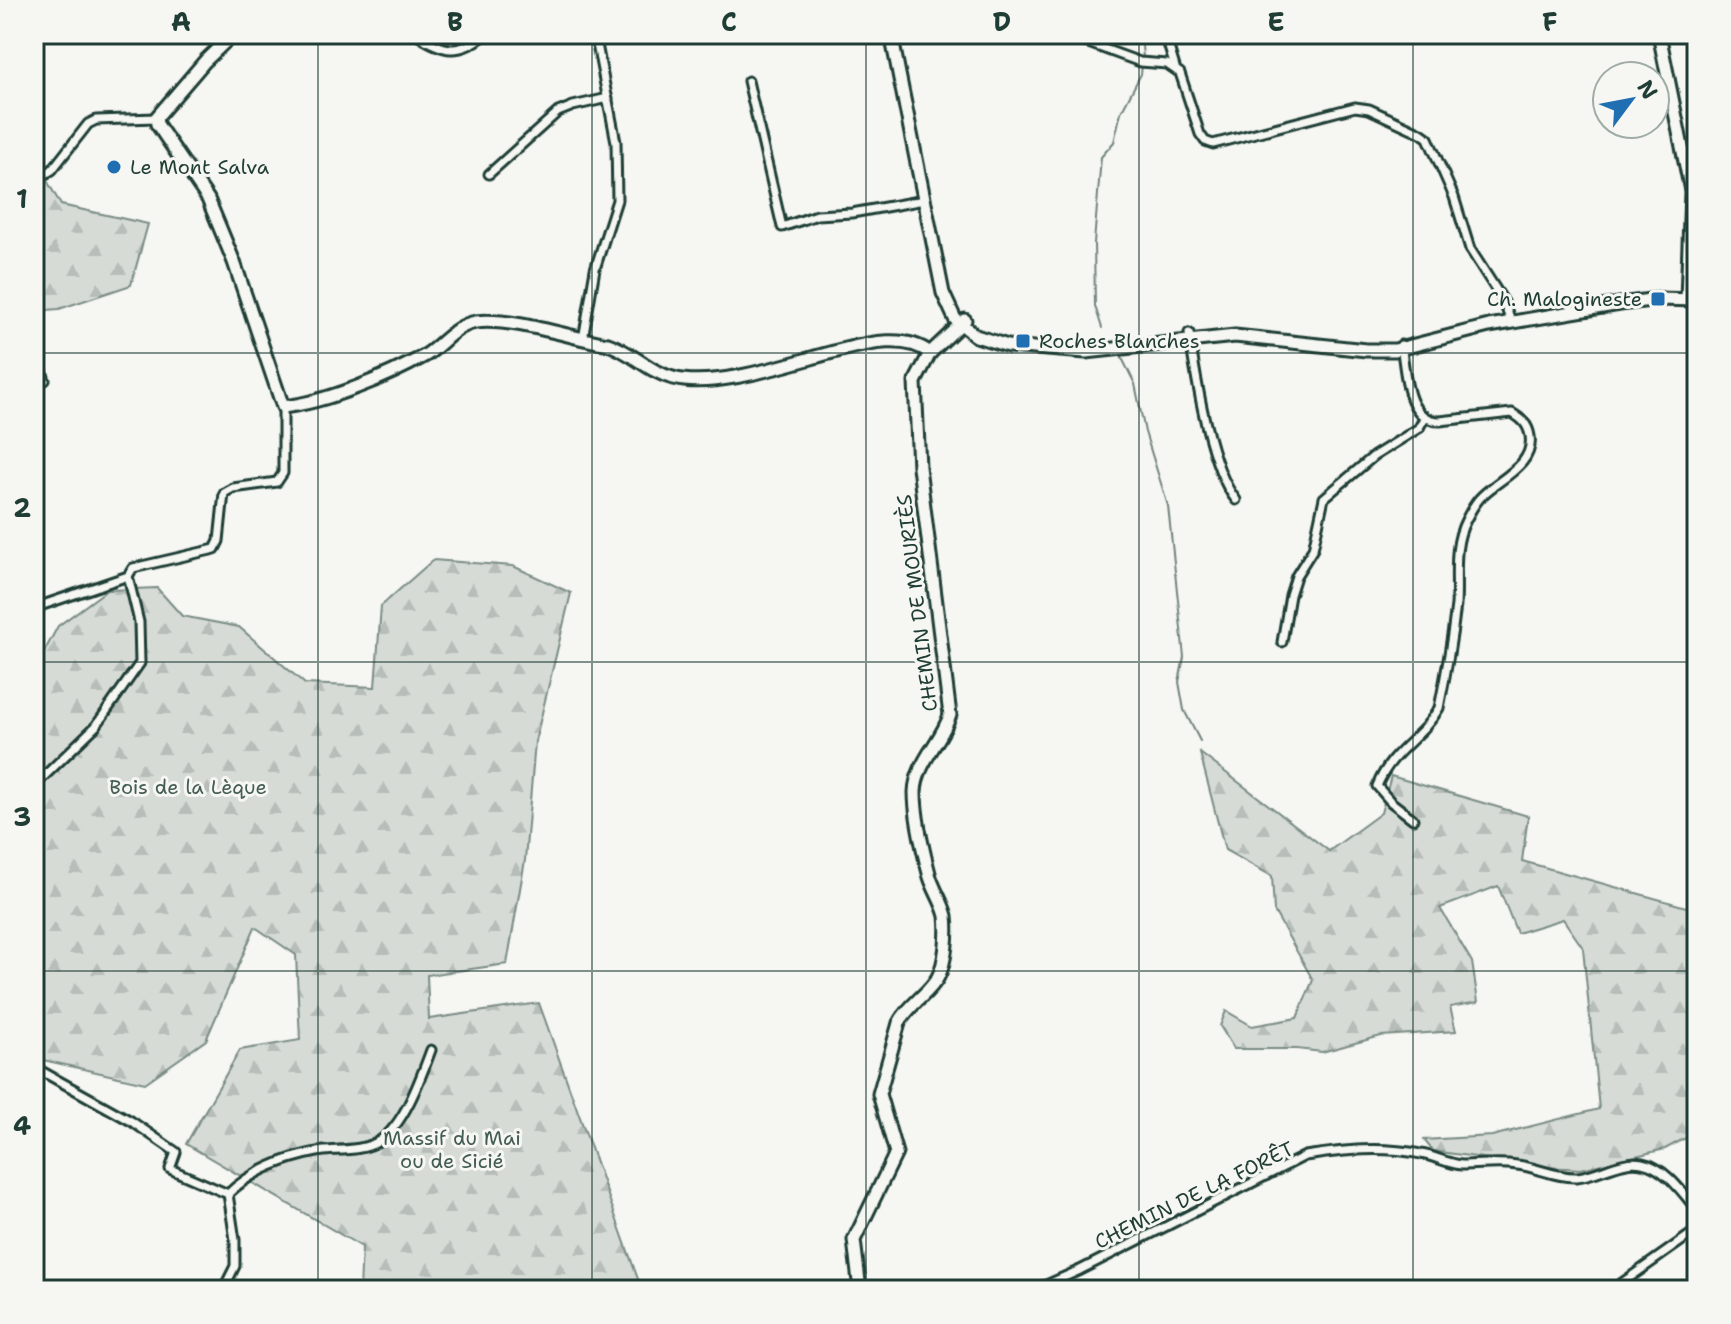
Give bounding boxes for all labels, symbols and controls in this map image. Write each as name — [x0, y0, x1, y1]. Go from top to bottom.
text: A — [171, 4, 191, 39]
text: B — [447, 4, 463, 39]
text: C — [721, 4, 737, 39]
text: D — [993, 4, 1011, 39]
text: E — [1267, 4, 1285, 39]
text: F — [1542, 4, 1558, 39]
north arrow — [1591, 60, 1671, 140]
text: N — [1631, 75, 1664, 105]
place label: Le Mont Salva — [130, 154, 270, 180]
marker: Le Mont Salva — [105, 158, 123, 176]
text: 1 — [16, 181, 28, 216]
place label: Ch. Malogineste — [1487, 286, 1642, 312]
marker: Ch. Malogineste — [1649, 290, 1667, 308]
place label: Roches Blanches — [1039, 328, 1200, 354]
marker: Roches Blanches — [1014, 332, 1032, 350]
text: 2 — [13, 490, 31, 525]
street label: CHEMIN DE MOURIÈS — [891, 493, 943, 713]
park label: Bois de la Lèque — [109, 774, 267, 800]
text: 3 — [13, 799, 31, 834]
text: 4 — [13, 1108, 31, 1143]
park label: Massif du Mai ou de Sicié — [383, 1125, 521, 1174]
street label: CHEMIN DE LA FORÊT — [1090, 1135, 1298, 1255]

